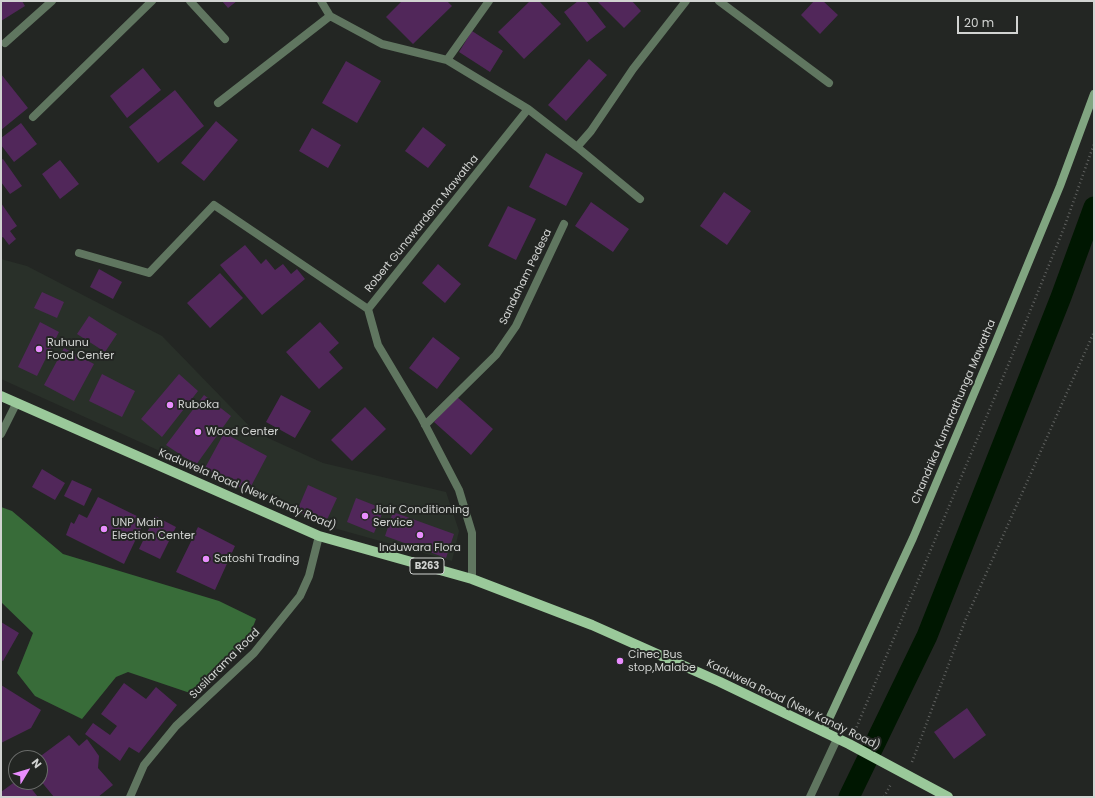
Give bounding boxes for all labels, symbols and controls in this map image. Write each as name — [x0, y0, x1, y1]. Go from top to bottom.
scale bar — [959, 8, 1020, 34]
text: 20 m — [964, 14, 994, 31]
street label: Robert Gunawardena Mawatha — [362, 153, 482, 295]
street label: Sandaham Pedesa — [497, 227, 555, 327]
street label: Chandrika Kumarathunga Mawatha — [909, 318, 999, 506]
place label: Ruhunu Food Center — [47, 336, 114, 362]
marker: Ruhunu Food Center — [34, 344, 44, 354]
place label: Ruboka — [178, 398, 219, 412]
marker: Ruboka — [165, 400, 175, 410]
place label: Wood Center — [206, 425, 278, 439]
marker: Wood Center — [193, 427, 203, 437]
street label: Kaduwela Road (New Kandy Road) — [156, 446, 338, 534]
place label: Jiair Conditioning Service — [373, 503, 469, 529]
marker: Jiair Conditioning Service — [360, 511, 370, 521]
place label: UNP Main Election Center — [112, 516, 195, 542]
marker: UNP Main Election Center — [99, 524, 109, 534]
marker: Induwara Flora — [415, 530, 425, 540]
place label: Induwara Flora — [379, 541, 461, 555]
place label: Satoshi Trading — [214, 552, 299, 566]
marker: Satoshi Trading — [201, 554, 211, 564]
road number: B263 — [410, 558, 444, 574]
street label: Susilarama Road — [187, 626, 263, 702]
place label: Cinec Bus stop,Malabe — [628, 648, 696, 674]
marker: Cinec Bus stop,Malabe — [615, 656, 625, 666]
street label: Kaduwela Road (New Kandy Road) — [704, 657, 882, 753]
north arrow — [8, 750, 48, 790]
text: N — [28, 755, 46, 771]

